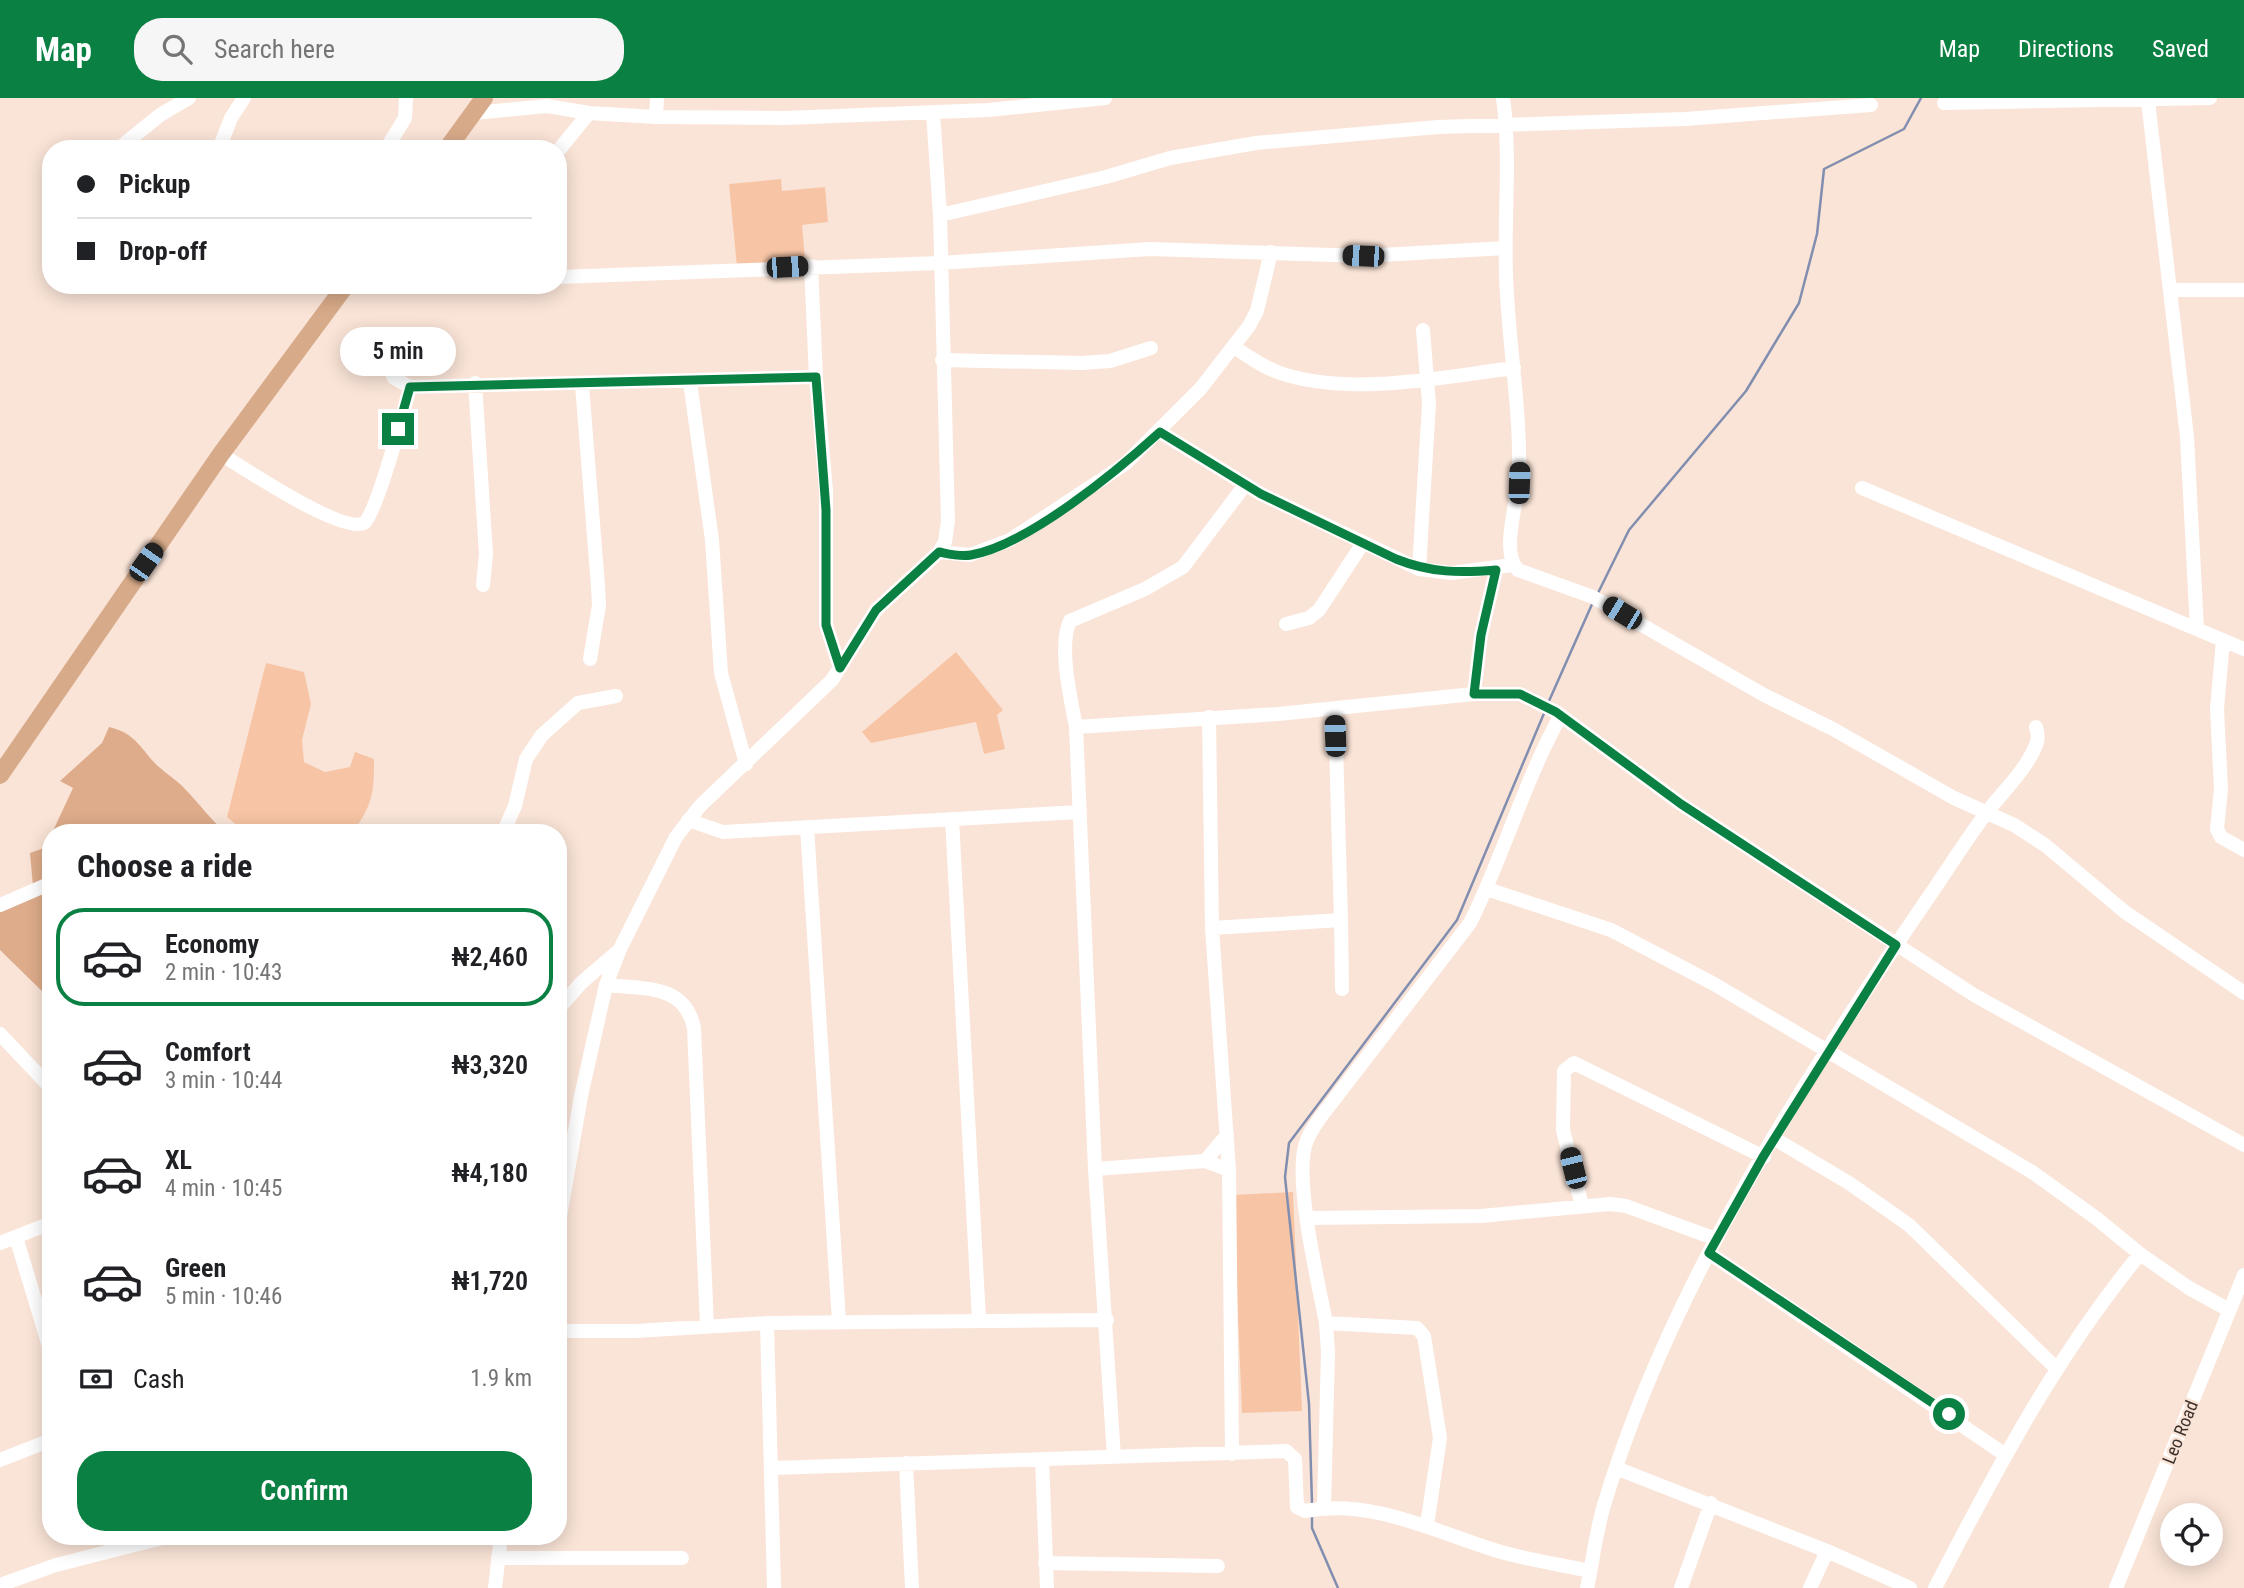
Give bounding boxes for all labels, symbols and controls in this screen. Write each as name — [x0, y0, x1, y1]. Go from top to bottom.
search box — [134, 18, 624, 81]
text: Map — [35, 30, 92, 69]
icon: search — [158, 30, 196, 68]
text: Search here — [214, 34, 335, 64]
text: Map — [1939, 35, 1980, 63]
text: Directions — [2018, 35, 2114, 63]
text: Saved — [2152, 35, 2209, 63]
text: Pickup — [119, 169, 190, 199]
text: Drop-off — [119, 236, 207, 266]
car — [1342, 245, 1385, 267]
car — [766, 255, 809, 279]
callout: 5 min — [340, 328, 456, 376]
text: 5 min — [373, 338, 423, 365]
route end — [382, 413, 414, 445]
car — [1508, 462, 1531, 504]
car — [126, 539, 167, 585]
car — [1599, 593, 1646, 633]
car — [1324, 715, 1347, 757]
text: Choose a ride — [77, 847, 252, 885]
icon: car — [81, 926, 144, 989]
text: Economy — [165, 929, 259, 959]
text: ₦2,460 — [451, 942, 528, 972]
text: 2 min · 10:43 — [165, 959, 282, 986]
icon: car — [81, 1034, 144, 1097]
text: Comfort — [165, 1037, 251, 1067]
text: ₦3,320 — [451, 1050, 528, 1080]
text: 3 min · 10:44 — [165, 1067, 282, 1094]
icon: car — [81, 1142, 144, 1205]
text: XL — [165, 1145, 192, 1175]
car — [1558, 1145, 1589, 1191]
text: ₦4,180 — [451, 1158, 528, 1188]
text: 4 min · 10:45 — [165, 1175, 282, 1202]
icon: car — [81, 1250, 144, 1313]
text: Green — [165, 1253, 226, 1283]
text: ₦1,720 — [451, 1266, 528, 1296]
text: 5 min · 10:46 — [165, 1283, 282, 1310]
icon: cash — [77, 1360, 115, 1398]
text: Cash — [133, 1364, 185, 1394]
text: 1.9 km — [470, 1365, 532, 1392]
street label: Leo Road — [2158, 1397, 2202, 1467]
route start — [1933, 1398, 1965, 1430]
button: Confirm — [77, 1451, 532, 1531]
map controls — [2160, 1503, 2223, 1566]
button: locate — [2160, 1503, 2223, 1566]

